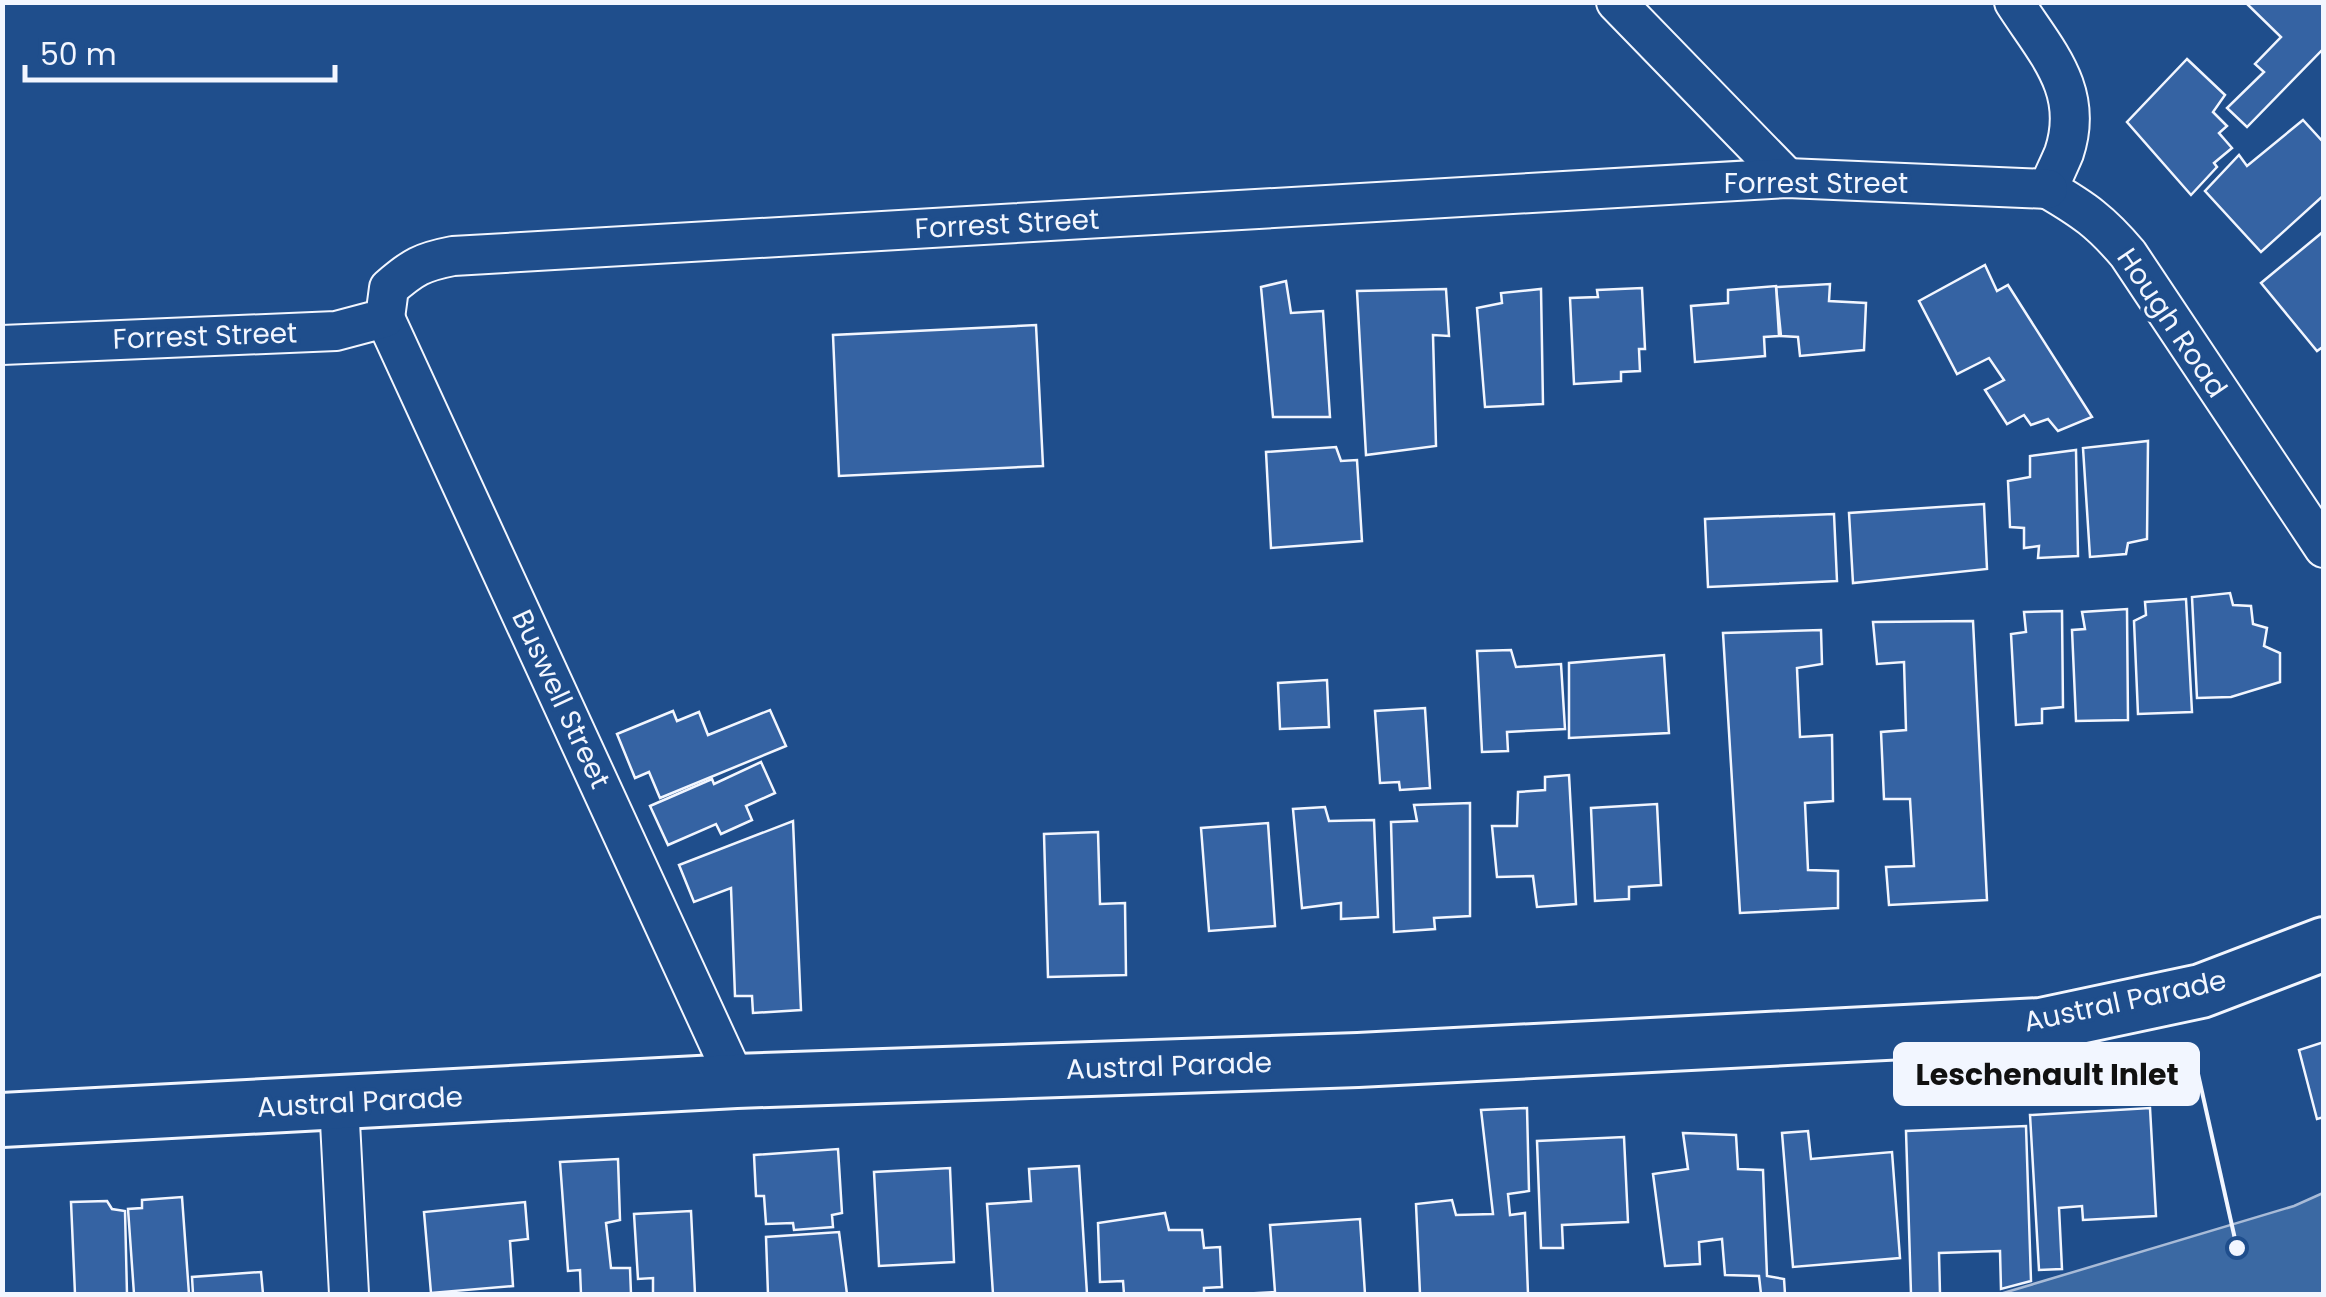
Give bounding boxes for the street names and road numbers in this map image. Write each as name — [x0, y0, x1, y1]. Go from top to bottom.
street label: Forrest Street — [1724, 164, 1908, 203]
street label: Forrest Street — [914, 200, 1100, 248]
street label: Hough Road — [2108, 241, 2236, 405]
street label: Forrest Street — [112, 313, 298, 359]
street label: Buswell Street — [502, 603, 620, 795]
street label: Austral Parade — [2020, 960, 2230, 1042]
street label: Austral Parade — [1065, 1043, 1273, 1089]
street label: Austral Parade — [256, 1077, 464, 1127]

